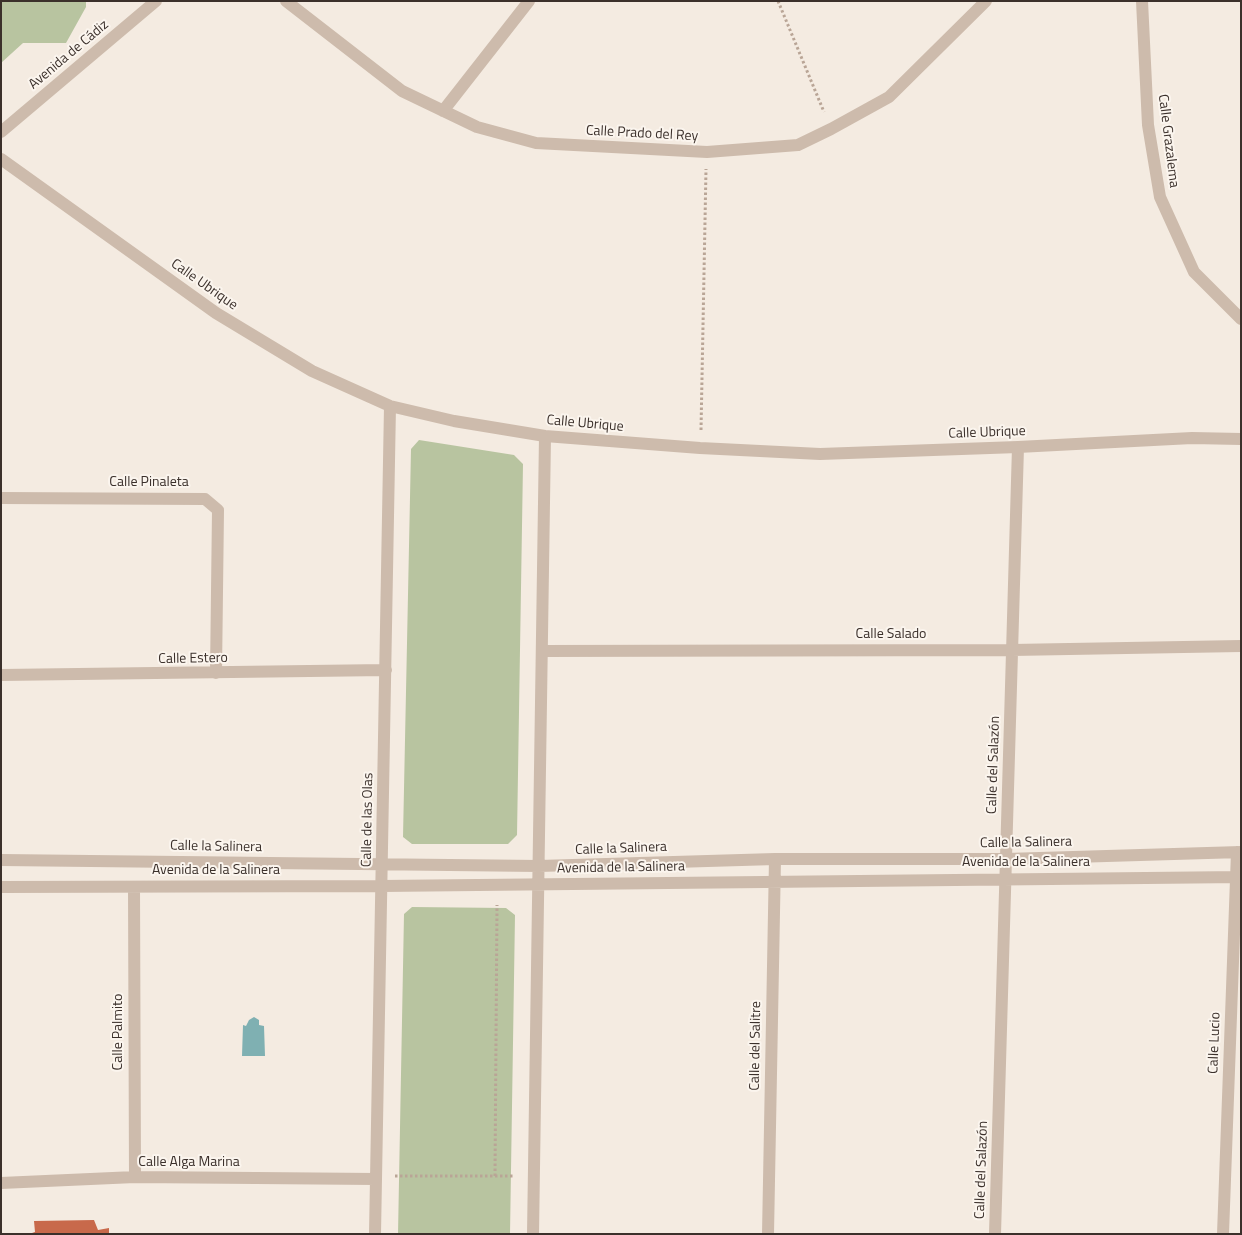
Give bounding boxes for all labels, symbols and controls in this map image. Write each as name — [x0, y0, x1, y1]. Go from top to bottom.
street label: Avenida de Cádiz — [26, 17, 112, 93]
street label: Calle Grazalema — [1154, 93, 1182, 189]
street label: Calle Prado del Rey — [585, 123, 699, 145]
street label: Calle Ubrique — [167, 256, 241, 314]
street label: Calle Ubrique — [546, 412, 624, 436]
street label: Calle Ubrique — [948, 423, 1026, 443]
street label: Calle Pinaleta — [109, 475, 189, 491]
street label: Calle Salado — [856, 627, 926, 643]
street label: Calle Estero — [158, 650, 228, 668]
street label: Calle del Salazón — [984, 716, 1004, 814]
street label: Calle de las Olas — [359, 773, 377, 867]
street label: Calle la Salinera — [980, 834, 1072, 852]
street label: Calle la Salinera — [170, 838, 262, 856]
street label: Calle la Salinera — [575, 839, 667, 859]
street label: Avenida de la Salinera — [962, 855, 1090, 871]
street label: Avenida de la Salinera — [557, 858, 685, 878]
street label: Avenida de la Salinera — [152, 863, 280, 879]
street label: Calle Palmito — [111, 994, 127, 1070]
street label: Calle del Salitre — [747, 1001, 765, 1091]
street label: Calle Lucio — [1206, 1012, 1224, 1074]
street label: Calle del Salazón — [972, 1121, 992, 1219]
street label: Calle Alga Marina — [138, 1155, 240, 1171]

